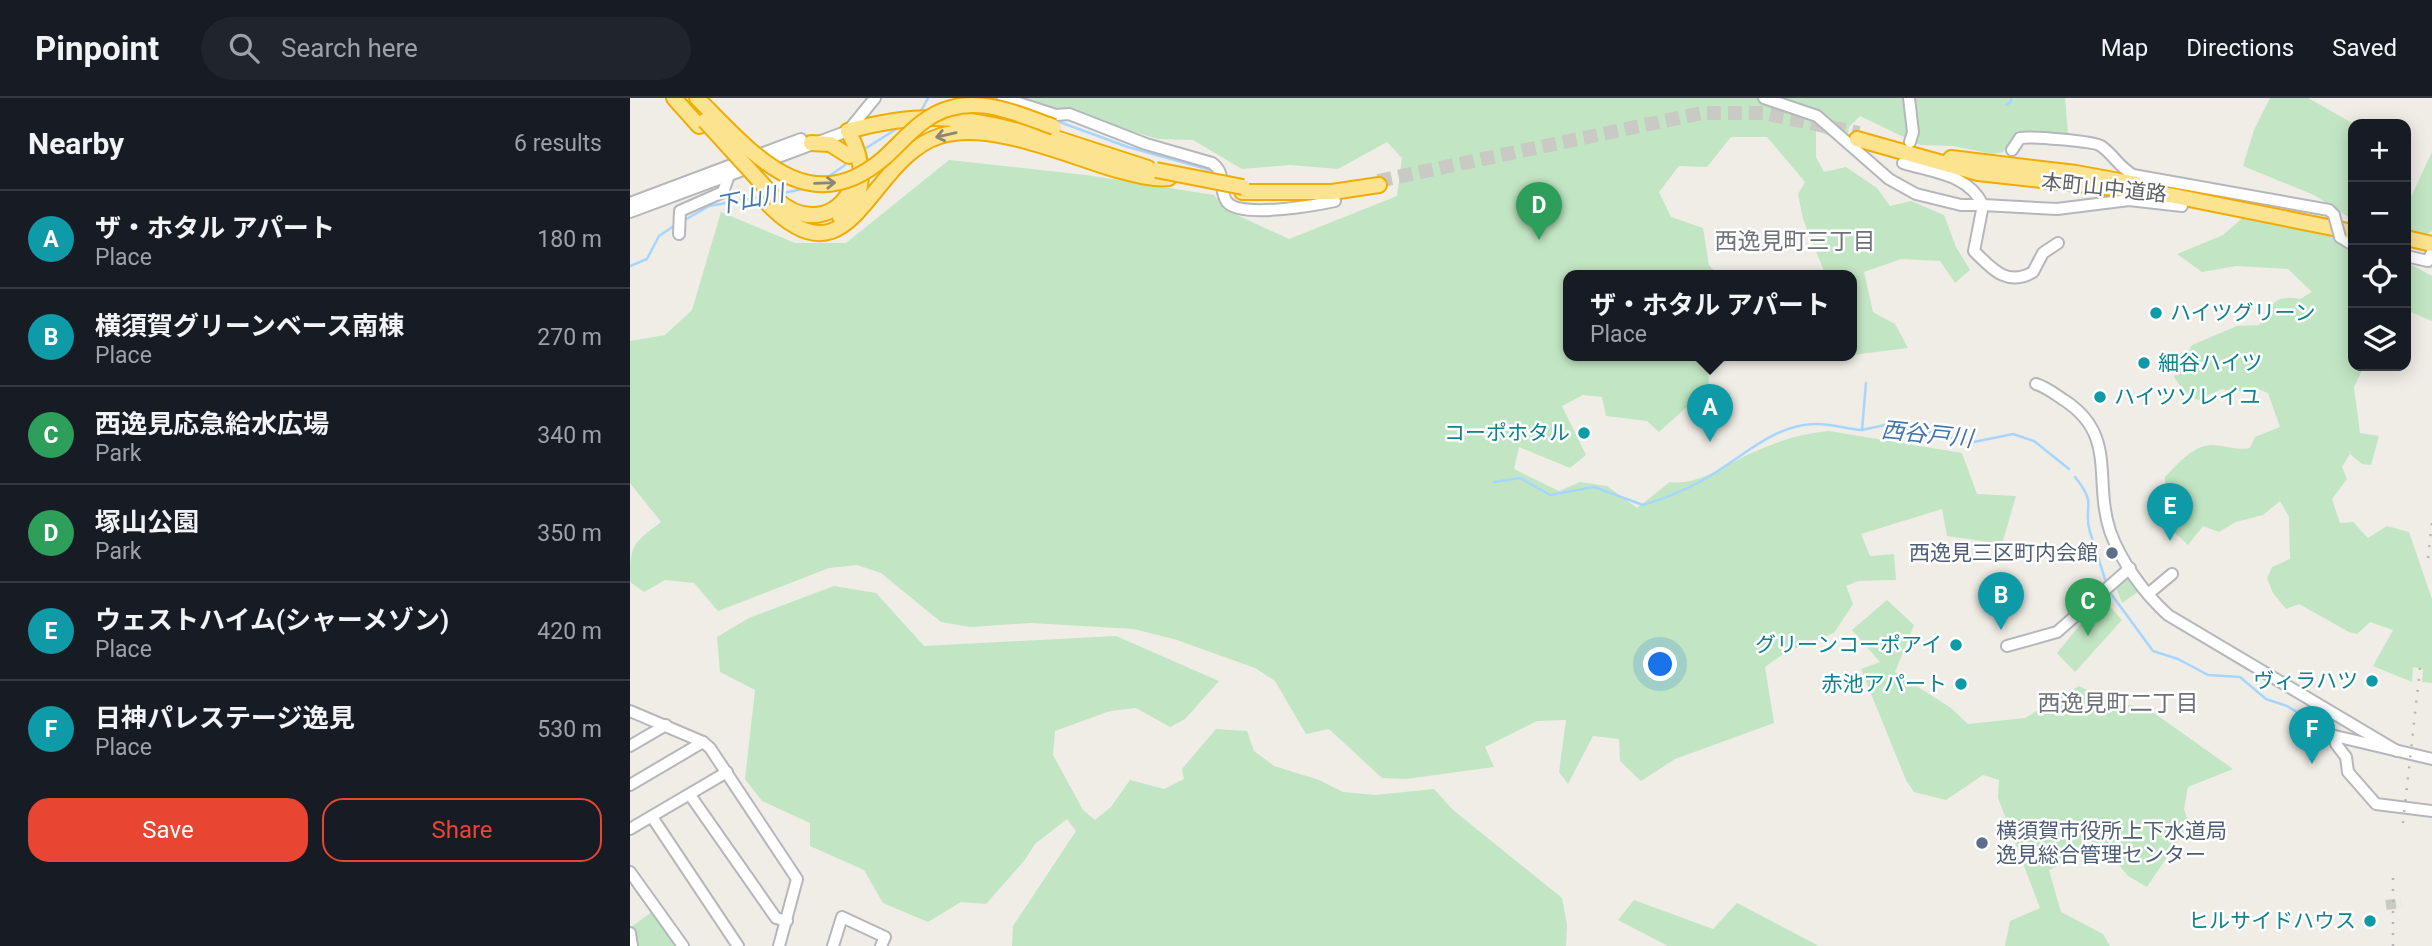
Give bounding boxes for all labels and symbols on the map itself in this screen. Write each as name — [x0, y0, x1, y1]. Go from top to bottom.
one-way arrow — [935, 129, 958, 142]
street label: 本町山中道路 — [2040, 169, 2168, 207]
one-way arrow — [813, 177, 836, 190]
water label: 下山川 — [714, 179, 789, 219]
pin: D — [1516, 182, 1562, 240]
district label: 西逸見町三丁目 — [1715, 228, 1876, 255]
place label: ハイツグリーン — [2170, 301, 2316, 325]
marker: ハイツグリーン — [2148, 305, 2164, 321]
place label: 細谷ハイツ — [2158, 351, 2263, 375]
marker: 細谷ハイツ — [2136, 355, 2152, 371]
pin: A — [1687, 384, 1733, 442]
place label: ハイツソレイユ — [2114, 385, 2260, 409]
marker: ハイツソレイユ — [2092, 389, 2108, 405]
water label: 西谷戸川 — [1880, 416, 1977, 453]
place label: コーポホタル — [1444, 421, 1570, 445]
marker: コーポホタル — [1576, 425, 1592, 441]
pin: E — [2147, 483, 2193, 541]
place label: 西逸見三区町内会館 — [1909, 541, 2098, 565]
marker: 西逸見三区町内会館 — [2104, 545, 2120, 561]
pin: B — [1978, 572, 2024, 630]
pin: C — [2065, 578, 2111, 636]
place label: グリーンコーポアイ — [1755, 633, 1942, 657]
marker: グリーンコーポアイ — [1948, 637, 1964, 653]
your location — [1643, 647, 1677, 681]
place label: ヴィラハツ — [2253, 669, 2358, 693]
place label: 赤池アパート — [1821, 672, 1947, 696]
marker: ヴィラハツ — [2364, 673, 2380, 689]
marker: 赤池アパート — [1953, 676, 1969, 692]
district label: 西逸見町二丁目 — [2038, 690, 2199, 717]
pin: F — [2289, 706, 2335, 764]
place label: 横須賀市役所上下水道局 逸見総合管理センター — [1996, 819, 2227, 867]
marker: 横須賀市役所上下水道局 逸見総合管理センター — [1974, 835, 1990, 851]
place label: ヒルサイドハウス — [2188, 909, 2356, 933]
marker: ヒルサイドハウス — [2362, 913, 2378, 929]

